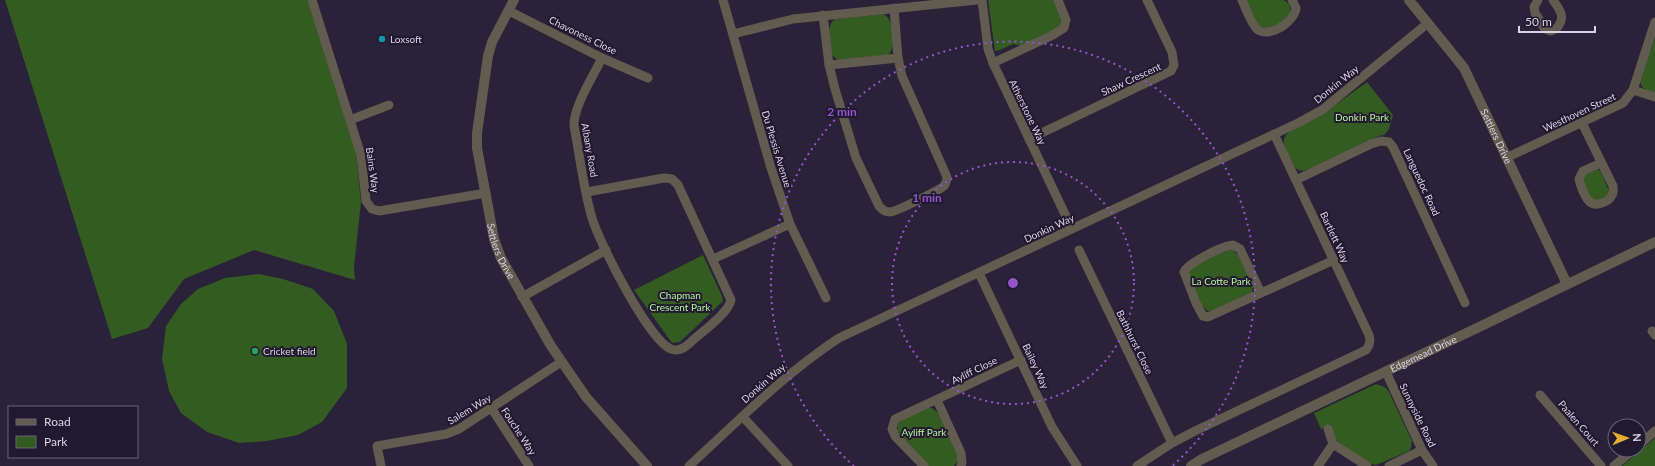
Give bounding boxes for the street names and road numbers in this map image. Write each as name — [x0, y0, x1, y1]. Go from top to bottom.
street label: Chavoness Close — [547, 13, 619, 57]
street label: Shaw Crescent — [1099, 60, 1163, 98]
street label: Donkin Way — [1311, 62, 1361, 106]
street label: Atherstone Way — [1007, 77, 1049, 147]
street label: Westhoven Street — [1541, 90, 1618, 134]
street label: Settlers Drive — [1478, 107, 1515, 166]
street label: Du Plessis Avenue — [760, 109, 794, 189]
street label: Albany Road — [579, 122, 601, 178]
street label: Bains Way — [364, 146, 382, 194]
street label: Languedoc Road — [1401, 147, 1443, 217]
street label: Bartlett Way — [1318, 209, 1352, 265]
street label: Donkin Way — [1022, 211, 1077, 245]
street label: Settlers Drive — [485, 222, 518, 281]
street label: Bathhurst Close — [1114, 308, 1156, 376]
street label: Edgemead Drive — [1388, 333, 1458, 375]
street label: Bailey Way — [1020, 342, 1052, 391]
street label: Ayliff Close — [949, 354, 999, 386]
street label: Donkin Way — [739, 360, 788, 405]
street label: Sunnyside Road — [1397, 381, 1439, 449]
street label: Salem Way — [445, 391, 494, 427]
street label: Paalen Court — [1556, 398, 1602, 449]
street label: Fouche Way — [499, 405, 539, 458]

